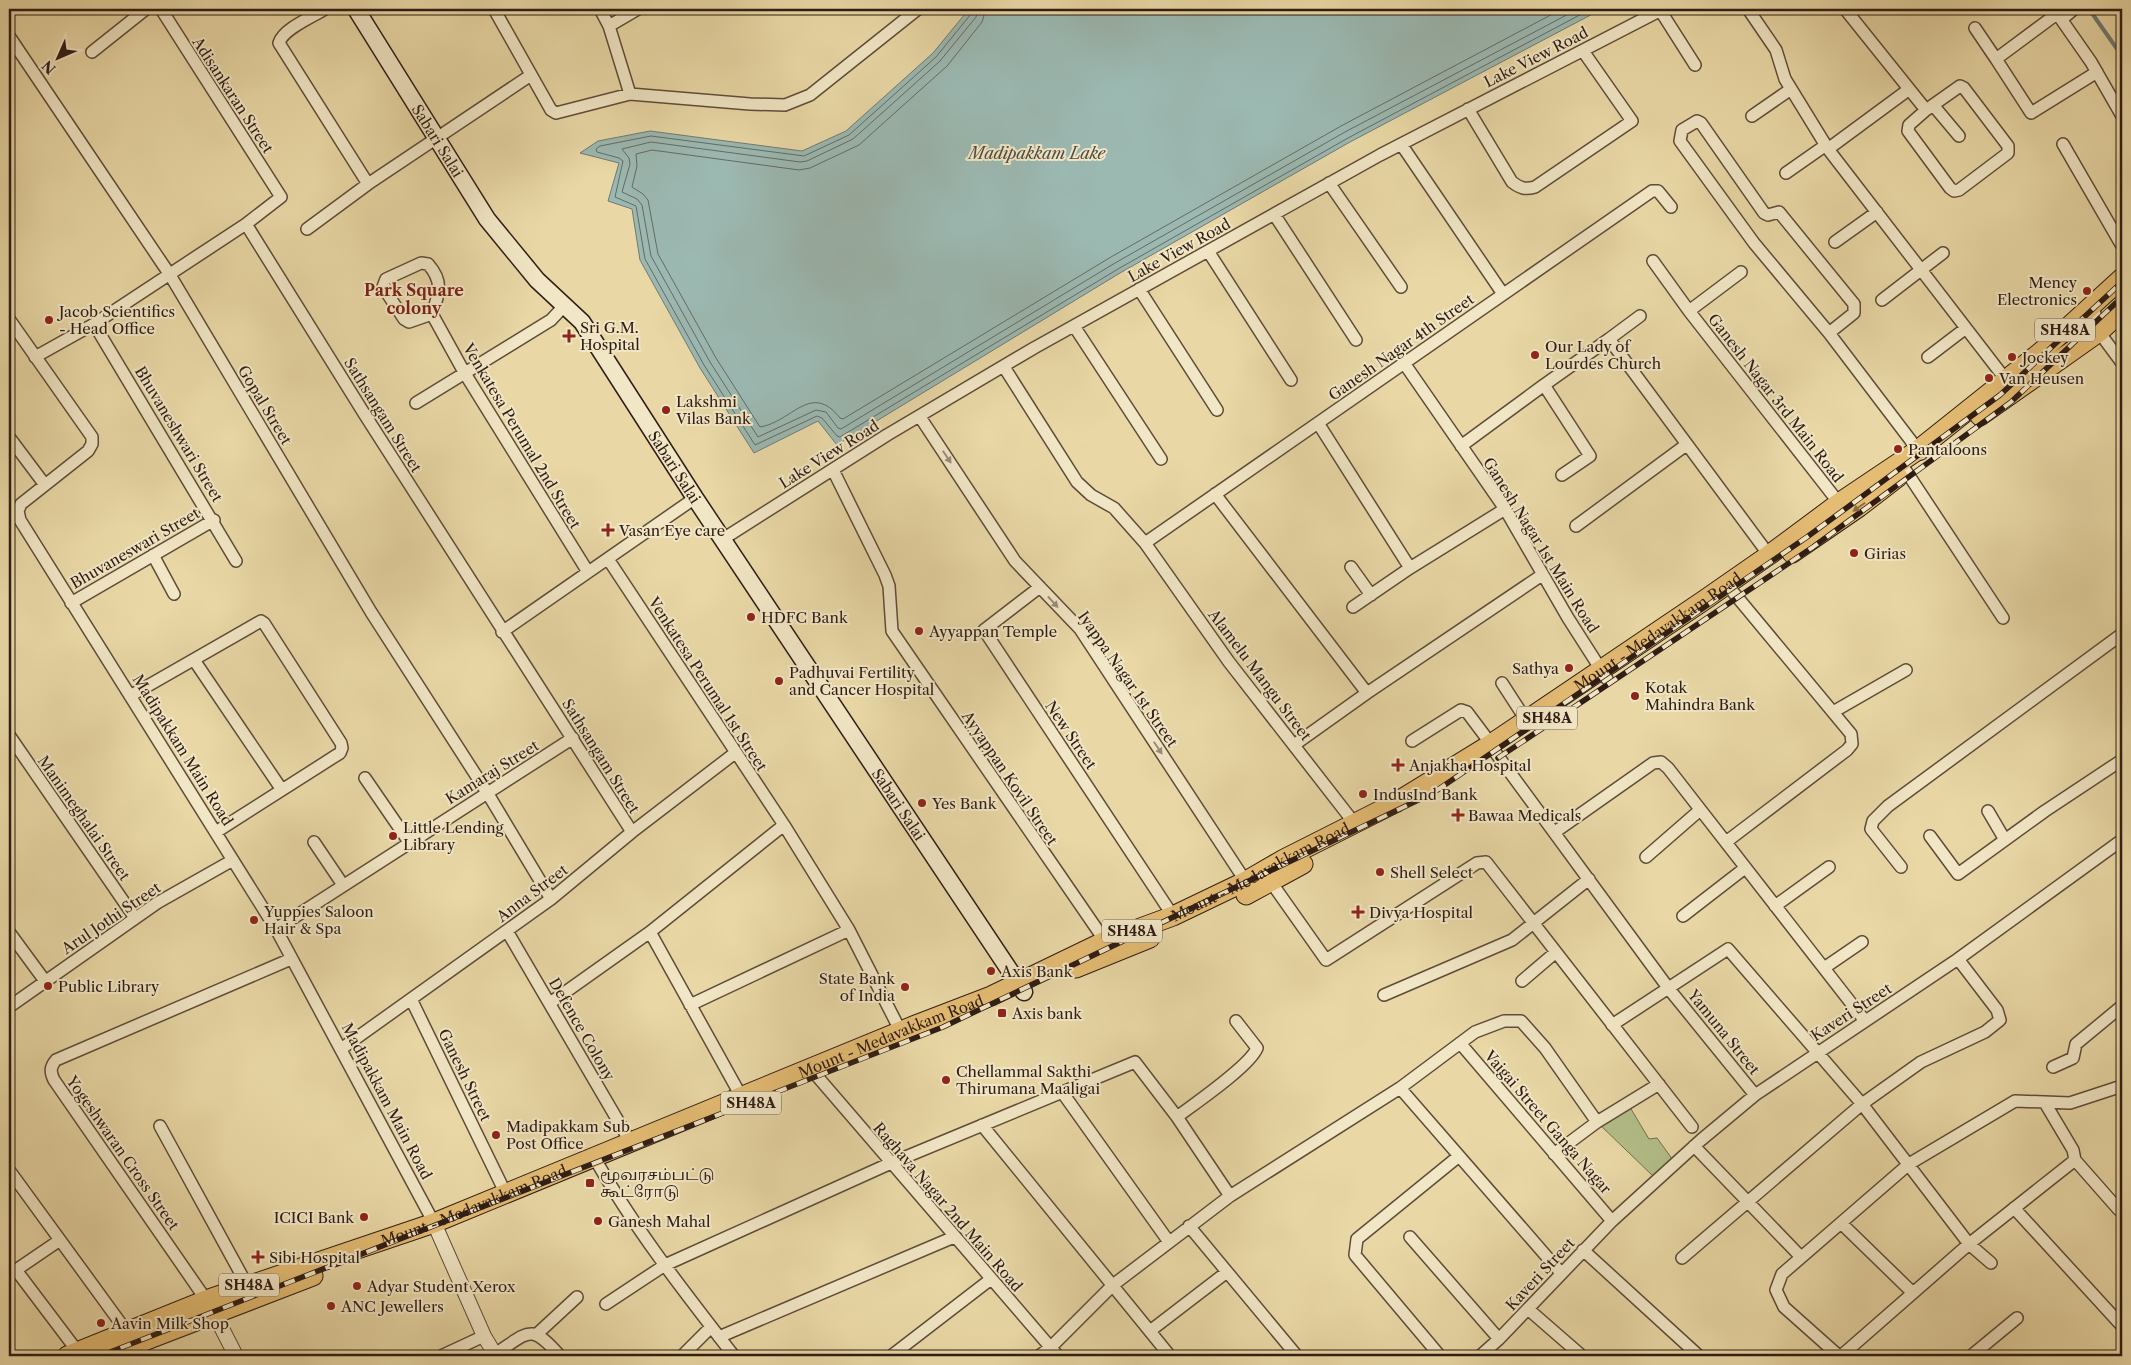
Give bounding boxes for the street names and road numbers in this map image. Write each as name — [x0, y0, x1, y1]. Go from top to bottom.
street label: Lake View Road — [1481, 23, 1591, 91]
street label: Adisankaran Street — [188, 32, 278, 157]
street label: Sabari Salai — [408, 100, 468, 181]
street label: Lake View Road — [1124, 214, 1234, 286]
street label: Ganesh Nagar 4th Street — [1325, 289, 1478, 404]
street label: Ganesh Nagar 3rd Main Road — [1704, 310, 1848, 486]
road number: SH48A — [2035, 318, 2095, 342]
street label: Venkatesa Perumal 2nd Street — [458, 339, 585, 533]
street label: Sathsangam Street — [340, 354, 426, 476]
street label: Gopal Street — [234, 362, 297, 449]
street label: Bhuvaneshwari Street — [131, 363, 227, 506]
street label: Lake View Road — [776, 416, 882, 492]
street label: Sabari Salai — [645, 427, 705, 507]
street label: Ganesh Nagar 1st Main Road — [1479, 454, 1603, 636]
street label: Bhuvaneswari Street — [67, 503, 204, 593]
street label: Mount - Medavakkam Road — [1570, 568, 1745, 695]
street label: Venkatesa Perumal 1st Street — [644, 592, 772, 775]
street label: Alamelu Mangu Street — [1204, 605, 1316, 745]
street label: Iyappa Nagar 1st Street — [1074, 607, 1183, 751]
street label: Madipakkam Main Road — [129, 671, 237, 829]
street label: Sathsangam Street — [558, 695, 644, 817]
street label: New Street — [1041, 697, 1101, 773]
street label: Ayyappan Kovil Street — [957, 706, 1062, 849]
road number: SH48A — [1517, 706, 1577, 730]
street label: Kamaraj Street — [442, 735, 543, 808]
street label: Manimeghalai Street — [34, 752, 135, 885]
street label: Sabari Salai — [868, 765, 930, 844]
street label: Mount - Medavakkam Road — [1168, 818, 1353, 925]
street label: Anna Street — [492, 860, 572, 927]
street label: Arul Jothi Street — [57, 878, 165, 959]
road number: SH48A — [1102, 919, 1162, 942]
street label: Defence Colony — [545, 974, 619, 1084]
street label: Kaveri Street — [1807, 978, 1896, 1045]
street label: Yamuna Street — [1683, 985, 1765, 1079]
street label: Mount - Medavakkam Road — [795, 990, 986, 1082]
street label: Madipakkam Main Road — [338, 1019, 436, 1183]
street label: Ganesh Street — [434, 1026, 496, 1125]
street label: Vaigai Street Ganga Nagar — [1480, 1046, 1616, 1198]
street label: Yogeshwaran Cross Street — [62, 1071, 184, 1234]
road number: SH48A — [721, 1092, 781, 1114]
street label: Raghava Nagar 2nd Main Road — [869, 1119, 1027, 1295]
street label: Mount - Medavakkam Road — [378, 1160, 570, 1250]
street label: Kaveri Street — [1501, 1233, 1579, 1314]
road number: SH48A — [219, 1274, 279, 1296]

